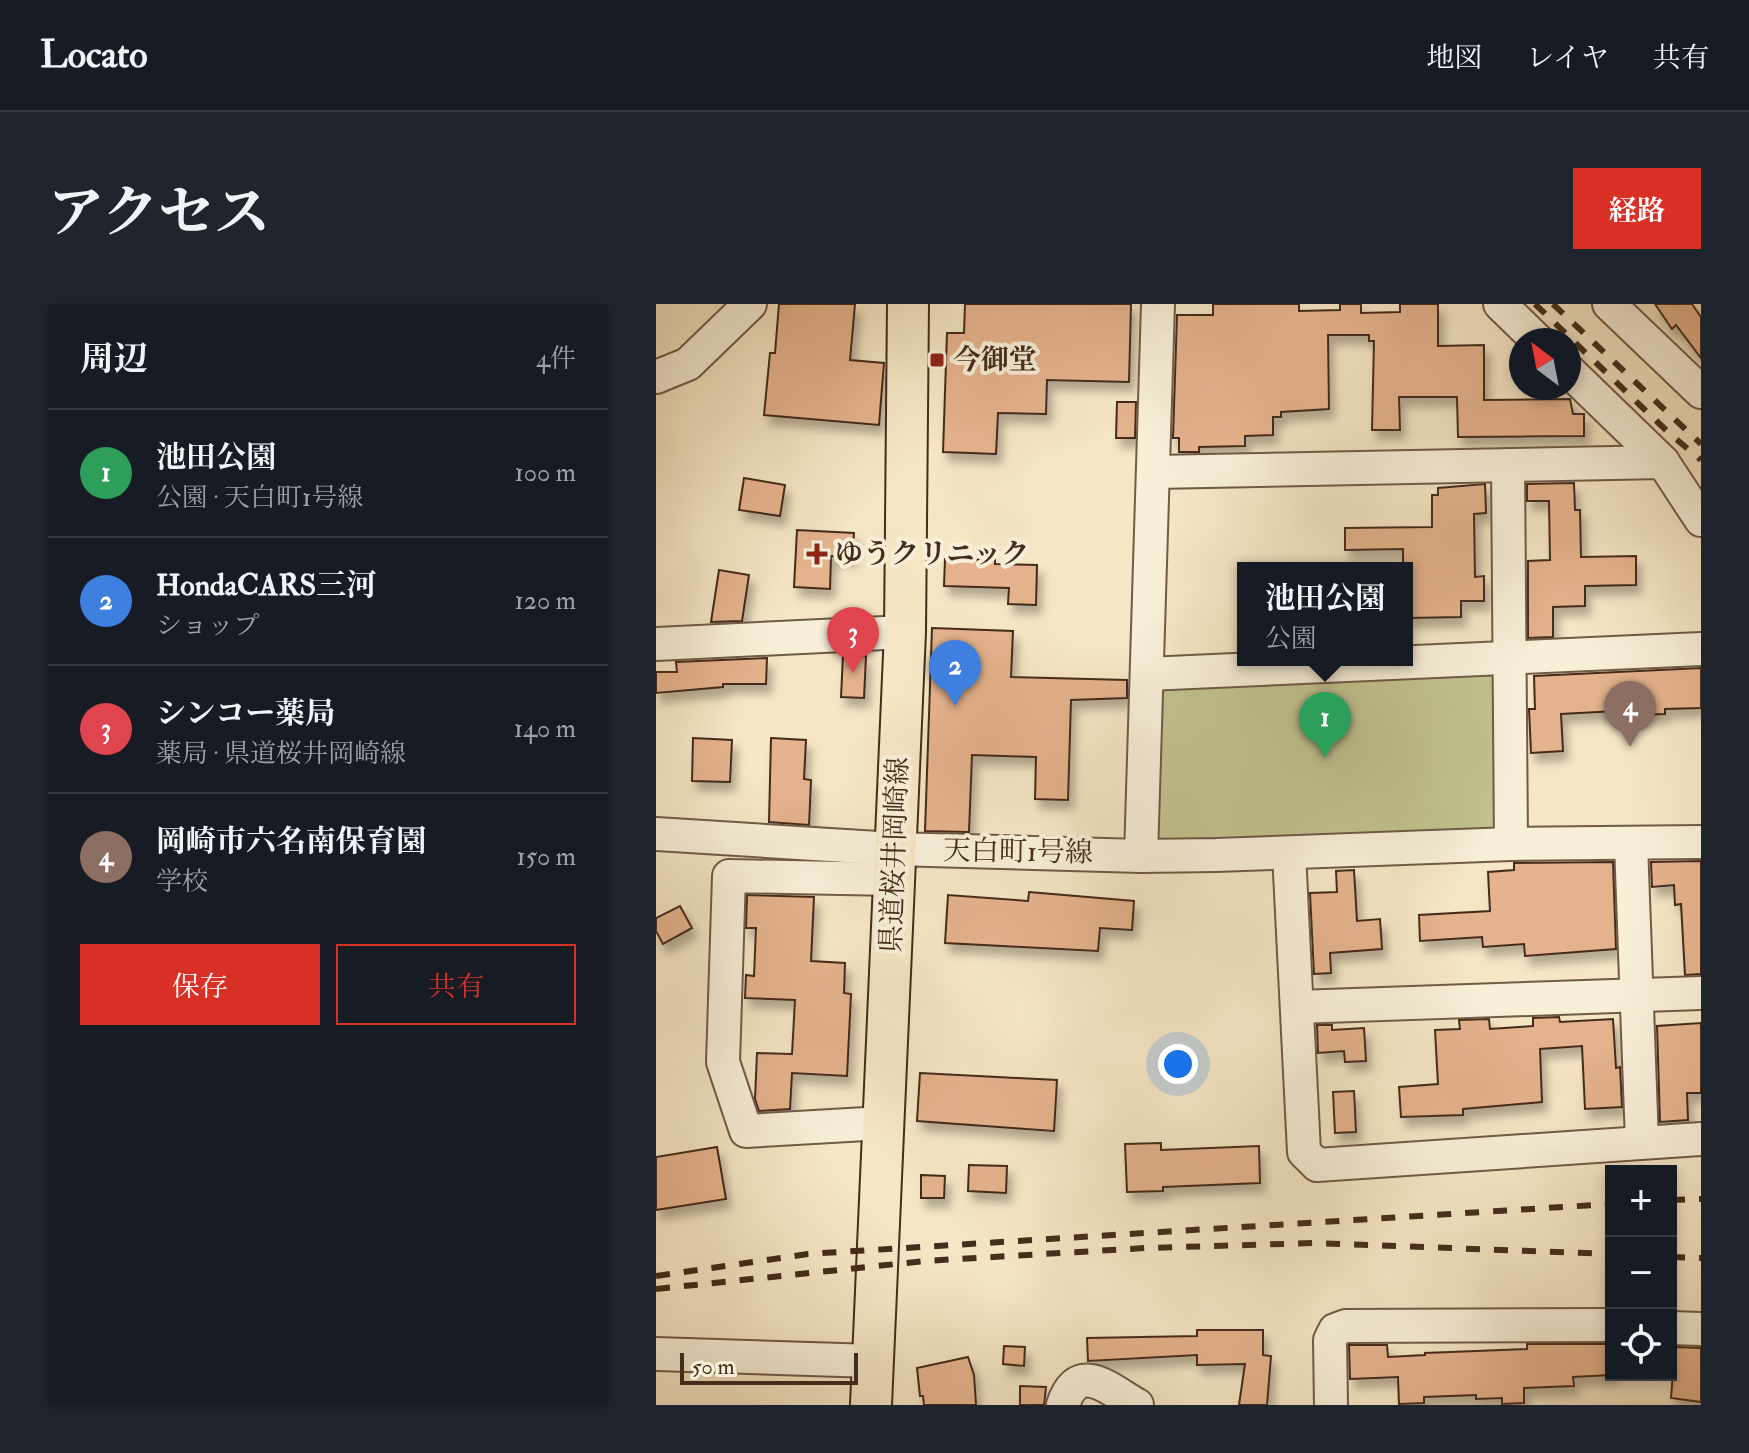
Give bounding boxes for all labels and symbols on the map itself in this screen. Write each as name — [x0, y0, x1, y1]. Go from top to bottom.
north arrow — [1509, 328, 1581, 400]
place label: 今御堂 — [953, 343, 1037, 378]
marker: 今御堂 — [928, 351, 946, 369]
place label: ゆうクリニック — [835, 537, 1029, 572]
marker: ゆうクリニック — [806, 543, 828, 565]
pin: 3 — [827, 607, 879, 673]
pin: 2 — [929, 640, 981, 706]
pin: 4 — [1604, 681, 1656, 747]
pin: 1 — [1299, 692, 1351, 758]
street label: 県道桜井岡崎線 — [874, 756, 916, 954]
street label: 天白町1号線 — [943, 833, 1093, 871]
your location — [1158, 1044, 1198, 1084]
scale bar — [680, 1349, 858, 1385]

